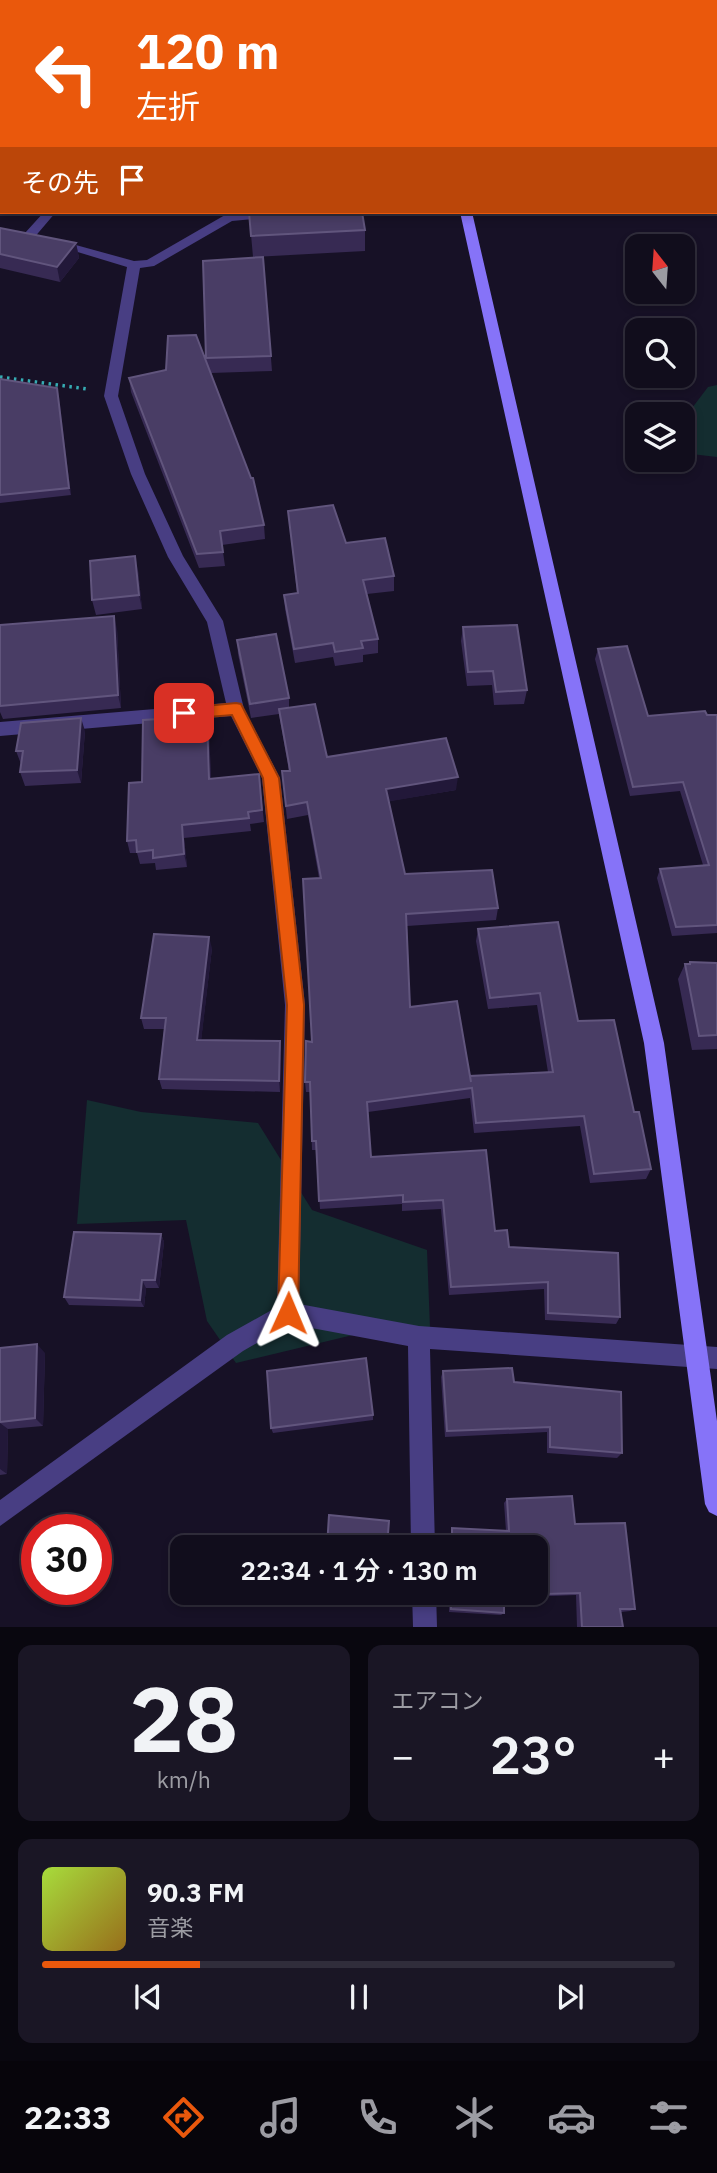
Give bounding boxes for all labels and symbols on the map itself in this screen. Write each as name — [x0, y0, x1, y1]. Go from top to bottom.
north arrow — [625, 234, 695, 304]
pin — [154, 683, 214, 743]
position arrow — [251, 1276, 325, 1350]
speed limit sign: 30 — [21, 1514, 112, 1605]

